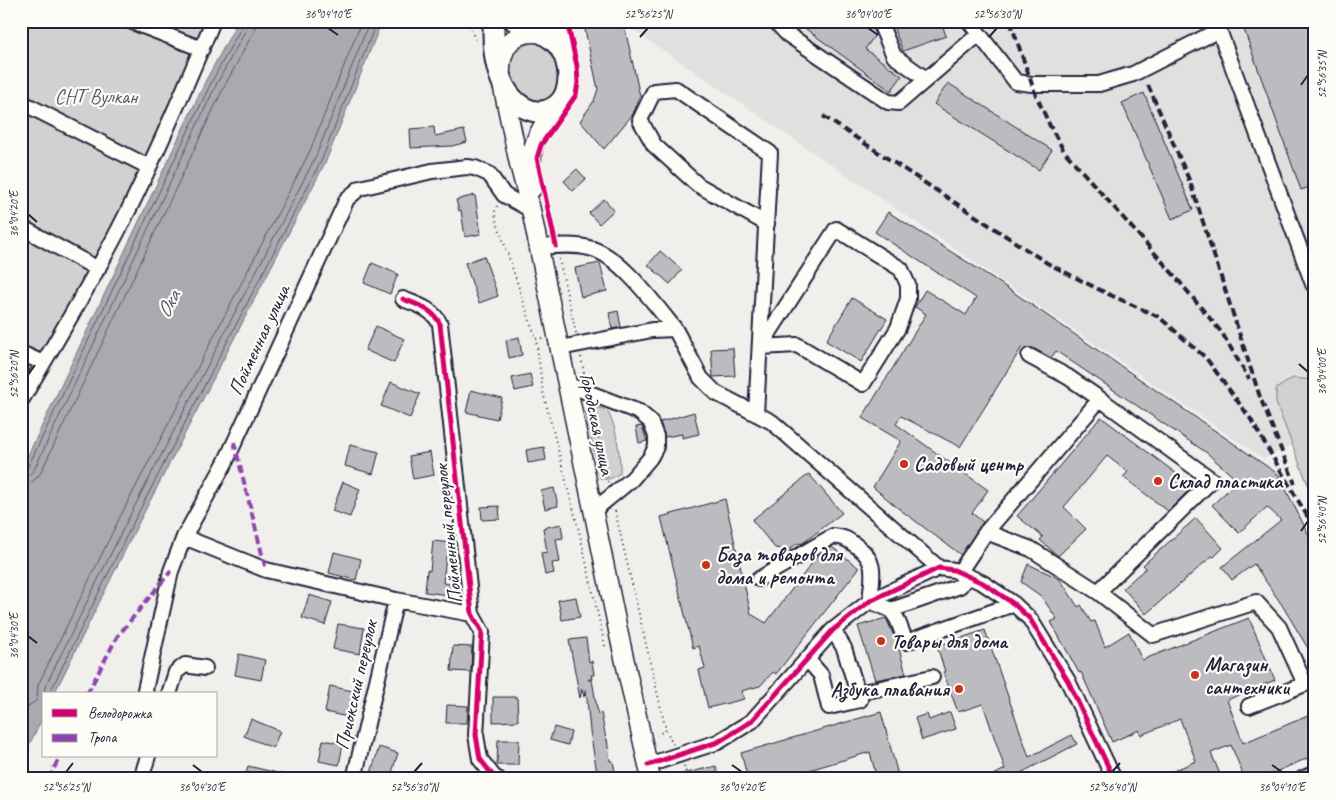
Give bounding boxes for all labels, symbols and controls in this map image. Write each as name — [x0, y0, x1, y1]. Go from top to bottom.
text: 36°04'10"E — [305, 6, 353, 22]
text: 52°56'25"N — [624, 6, 673, 22]
text: 36°04'00"E — [845, 6, 893, 22]
text: 52°56'30"N — [973, 6, 1022, 22]
text: 52°56'35"N — [1314, 50, 1330, 99]
park label: СНТ Вулкан — [55, 84, 139, 109]
text: 36°04'20"E — [6, 189, 22, 237]
street label: Пойменная улица — [223, 279, 296, 399]
water label: Ока — [150, 284, 187, 322]
text: 36°04'00"E — [1314, 347, 1330, 395]
text: 52°56'20"N — [6, 350, 22, 399]
street label: Городская улица — [574, 371, 620, 478]
place label: Садовый центр — [914, 452, 1024, 477]
marker: Садовый центр — [898, 458, 910, 470]
street label: Пойменный переулок — [428, 462, 468, 605]
place label: Склад пластика — [1168, 469, 1284, 494]
marker: Склад пластика — [1152, 475, 1164, 487]
text: 52°56'40"N — [1314, 496, 1330, 545]
place label: База товаров для дома и ремонта — [716, 542, 843, 590]
marker: База товаров для дома и ремонта — [700, 559, 712, 571]
text: 36°04'30"E — [6, 611, 22, 659]
street label: Приокский переулок — [329, 616, 383, 752]
place label: Товары для дома — [891, 629, 1009, 654]
marker: Товары для дома — [875, 635, 887, 647]
place label: Магазин сантехники — [1205, 652, 1290, 700]
marker: Магазин сантехники — [1189, 669, 1201, 681]
place label: Азбука плавания — [831, 677, 950, 703]
marker: Азбука плавания — [953, 683, 965, 695]
legend — [42, 692, 218, 758]
text: Велодорожка — [88, 704, 152, 723]
text: Тропа — [88, 728, 117, 747]
text: 52°56'25"N — [42, 779, 91, 795]
text: 36°04'30"E — [179, 779, 227, 795]
text: 52°56'30"N — [390, 779, 439, 795]
text: 36°04'20"E — [719, 779, 767, 795]
text: 52°56'40"N — [1088, 779, 1137, 795]
text: 36°04'10"E — [1259, 779, 1307, 795]

